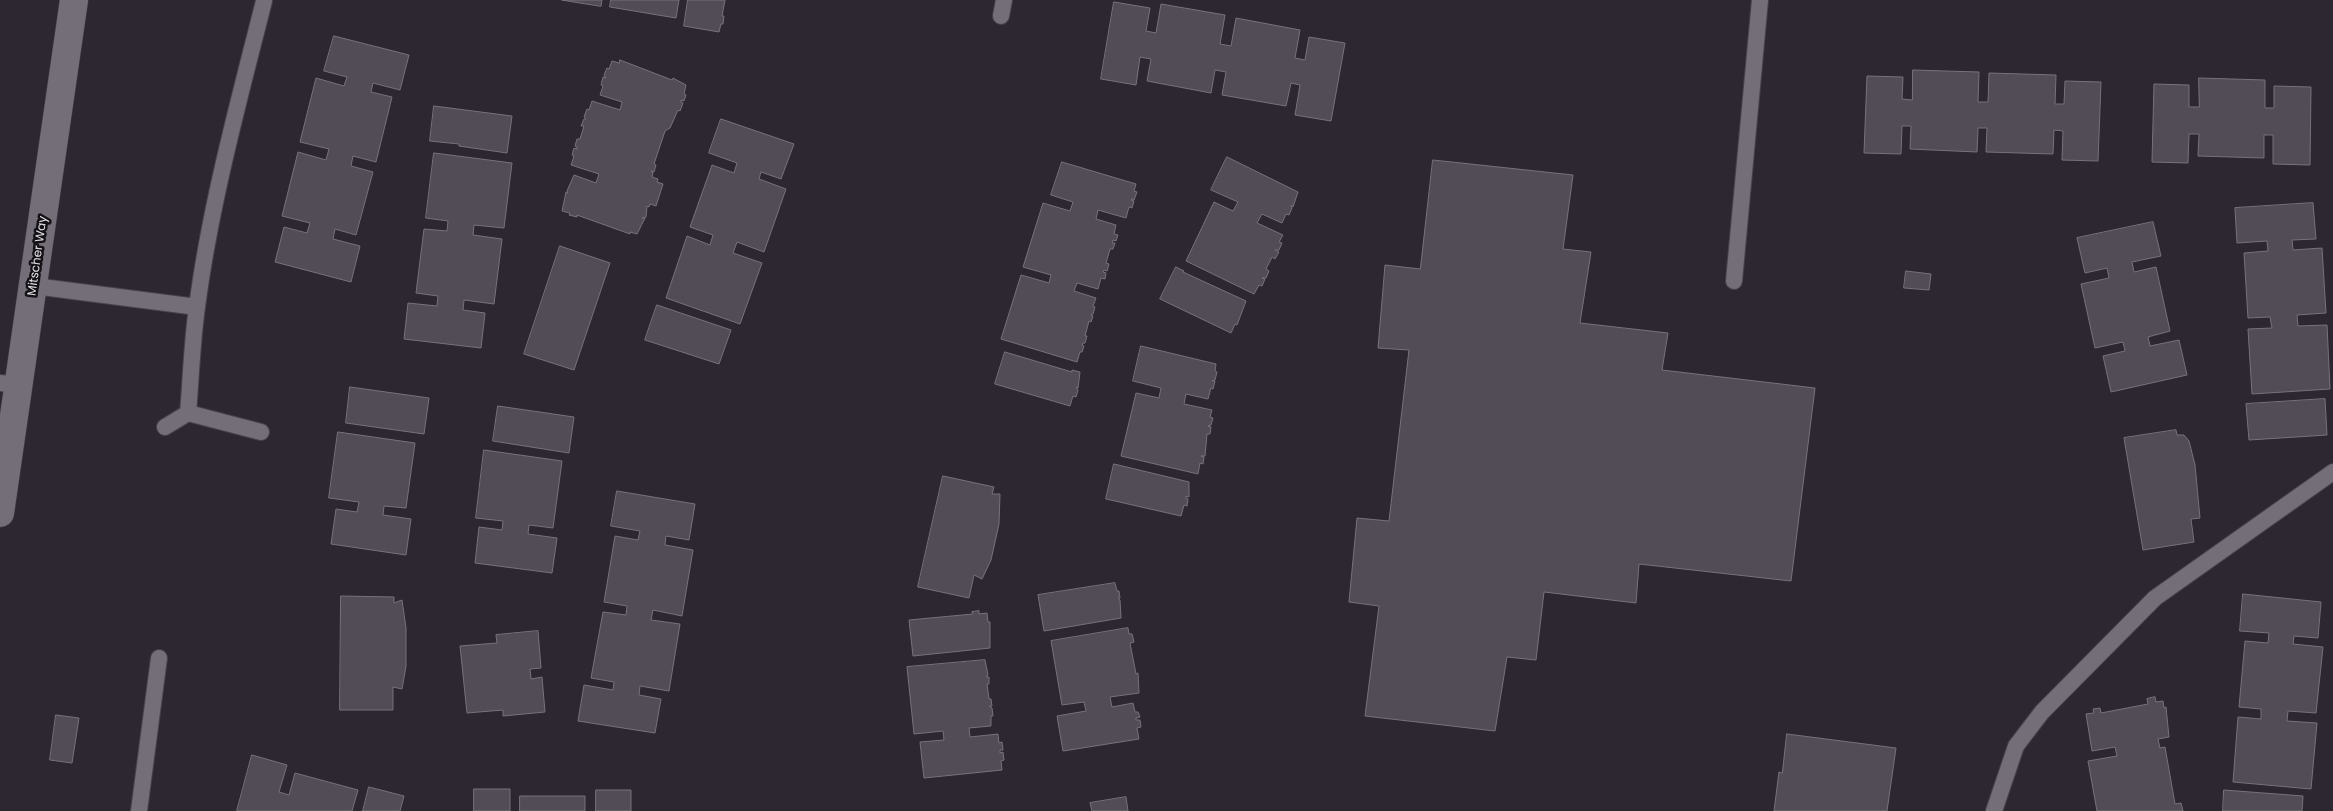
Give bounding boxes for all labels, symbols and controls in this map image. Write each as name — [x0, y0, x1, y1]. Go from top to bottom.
street label: Mitscher Way — [25, 215, 51, 297]

